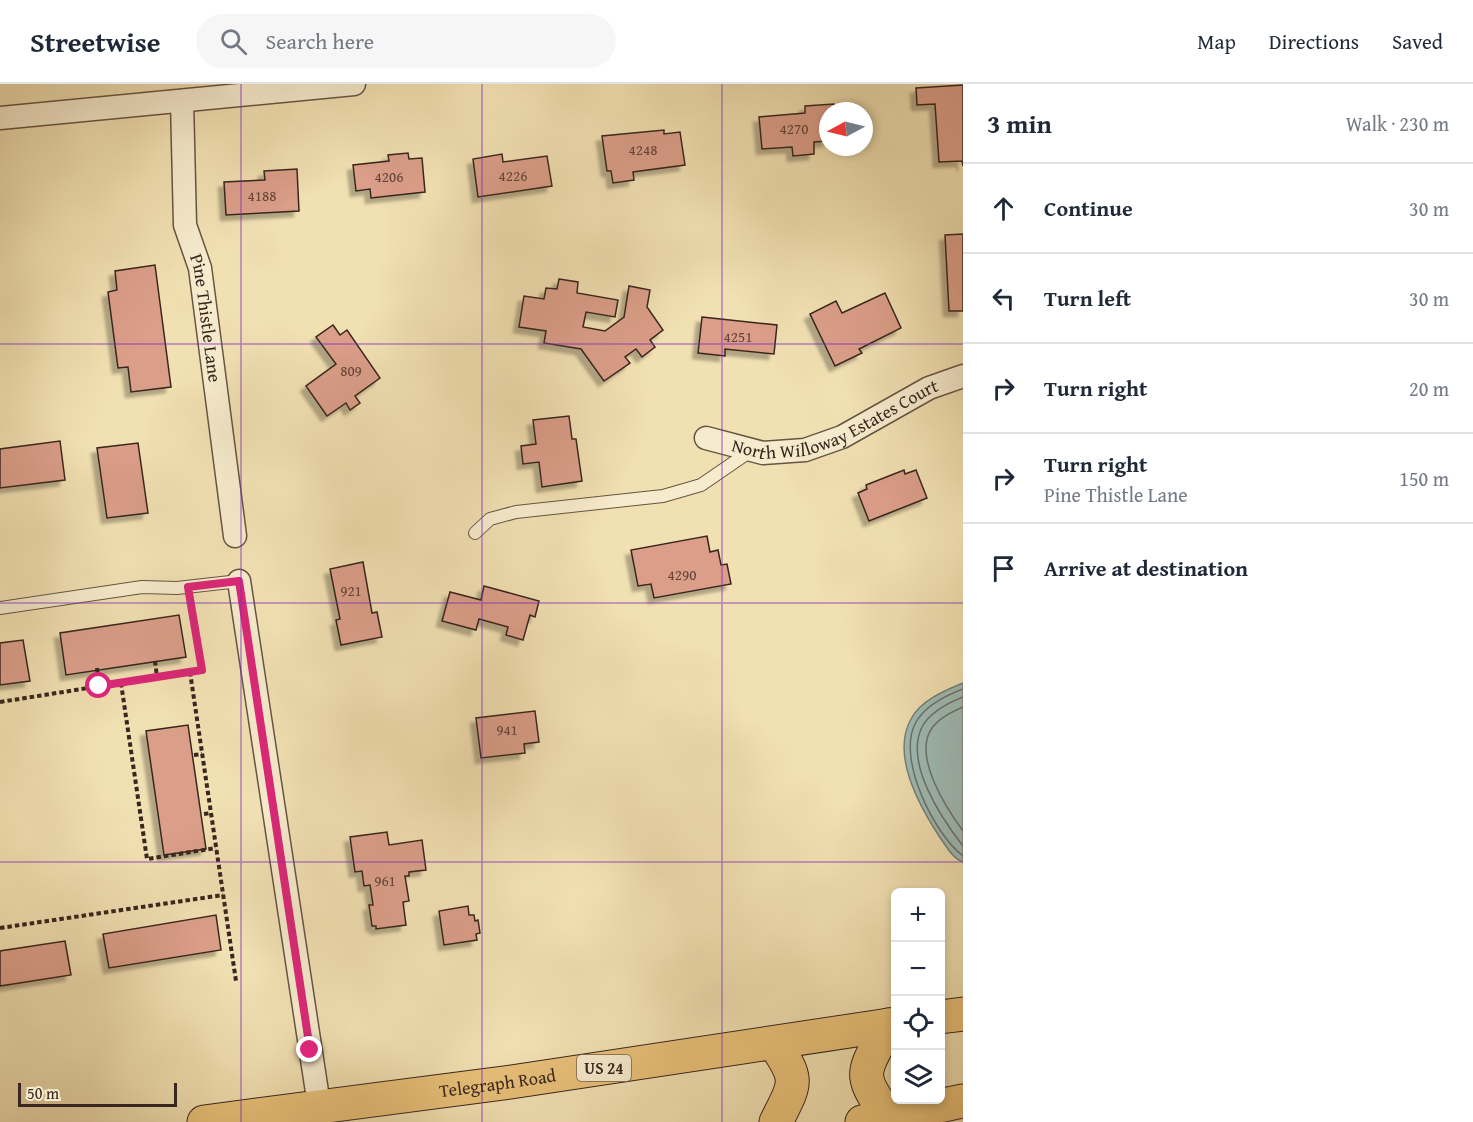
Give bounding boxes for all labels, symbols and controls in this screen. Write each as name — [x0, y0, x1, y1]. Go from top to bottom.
search box — [196, 14, 616, 68]
text: Streetwise — [30, 21, 160, 62]
icon: search — [217, 25, 250, 58]
text: Search here — [265, 25, 374, 57]
text: Map — [1197, 26, 1236, 57]
text: Directions — [1269, 26, 1359, 57]
text: Saved — [1392, 26, 1443, 57]
north arrow — [819, 102, 873, 156]
text: 3 min — [987, 104, 1052, 143]
text: Walk · 230 m — [1346, 109, 1449, 138]
house number: 4270 — [780, 118, 808, 139]
house number: 4248 — [629, 139, 657, 160]
house number: 4226 — [499, 165, 527, 186]
house number: 4206 — [375, 166, 403, 187]
house number: 4188 — [248, 185, 276, 206]
icon: ahead — [987, 192, 1020, 225]
text: Continue — [1044, 192, 1133, 224]
text: 30 m — [1409, 194, 1449, 223]
street label: Pine Thistle Lane — [183, 250, 229, 384]
icon: left — [987, 282, 1020, 315]
text: Turn left — [1044, 282, 1131, 314]
text: 30 m — [1409, 284, 1449, 313]
house number: 4251 — [724, 326, 752, 347]
house number: 809 — [340, 360, 362, 381]
street label: North Willoway Estates Court — [729, 372, 942, 466]
icon: right — [987, 372, 1020, 405]
text: Turn right — [1044, 372, 1147, 404]
text: 20 m — [1409, 374, 1449, 403]
text: Turn right — [1044, 448, 1147, 480]
icon: right — [987, 462, 1020, 495]
text: 150 m — [1399, 464, 1449, 493]
text: Pine Thistle Lane — [1044, 480, 1188, 509]
icon: arrive — [987, 552, 1020, 585]
text: Arrive at destination — [1044, 552, 1248, 584]
house number: 4290 — [668, 564, 696, 585]
house number: 921 — [340, 580, 362, 601]
route start — [85, 672, 111, 698]
house number: 941 — [496, 719, 518, 740]
house number: 961 — [374, 870, 396, 891]
map controls — [891, 888, 945, 1104]
button: + — [891, 888, 945, 942]
button: − — [891, 942, 945, 996]
button: locate — [891, 996, 945, 1050]
route end — [296, 1036, 322, 1062]
button: layers — [891, 1050, 945, 1104]
road number: US 24 — [577, 1055, 631, 1081]
street label: Telegraph Road — [437, 1061, 558, 1104]
scale bar — [18, 1080, 177, 1108]
text: 50 m — [27, 1081, 59, 1105]

